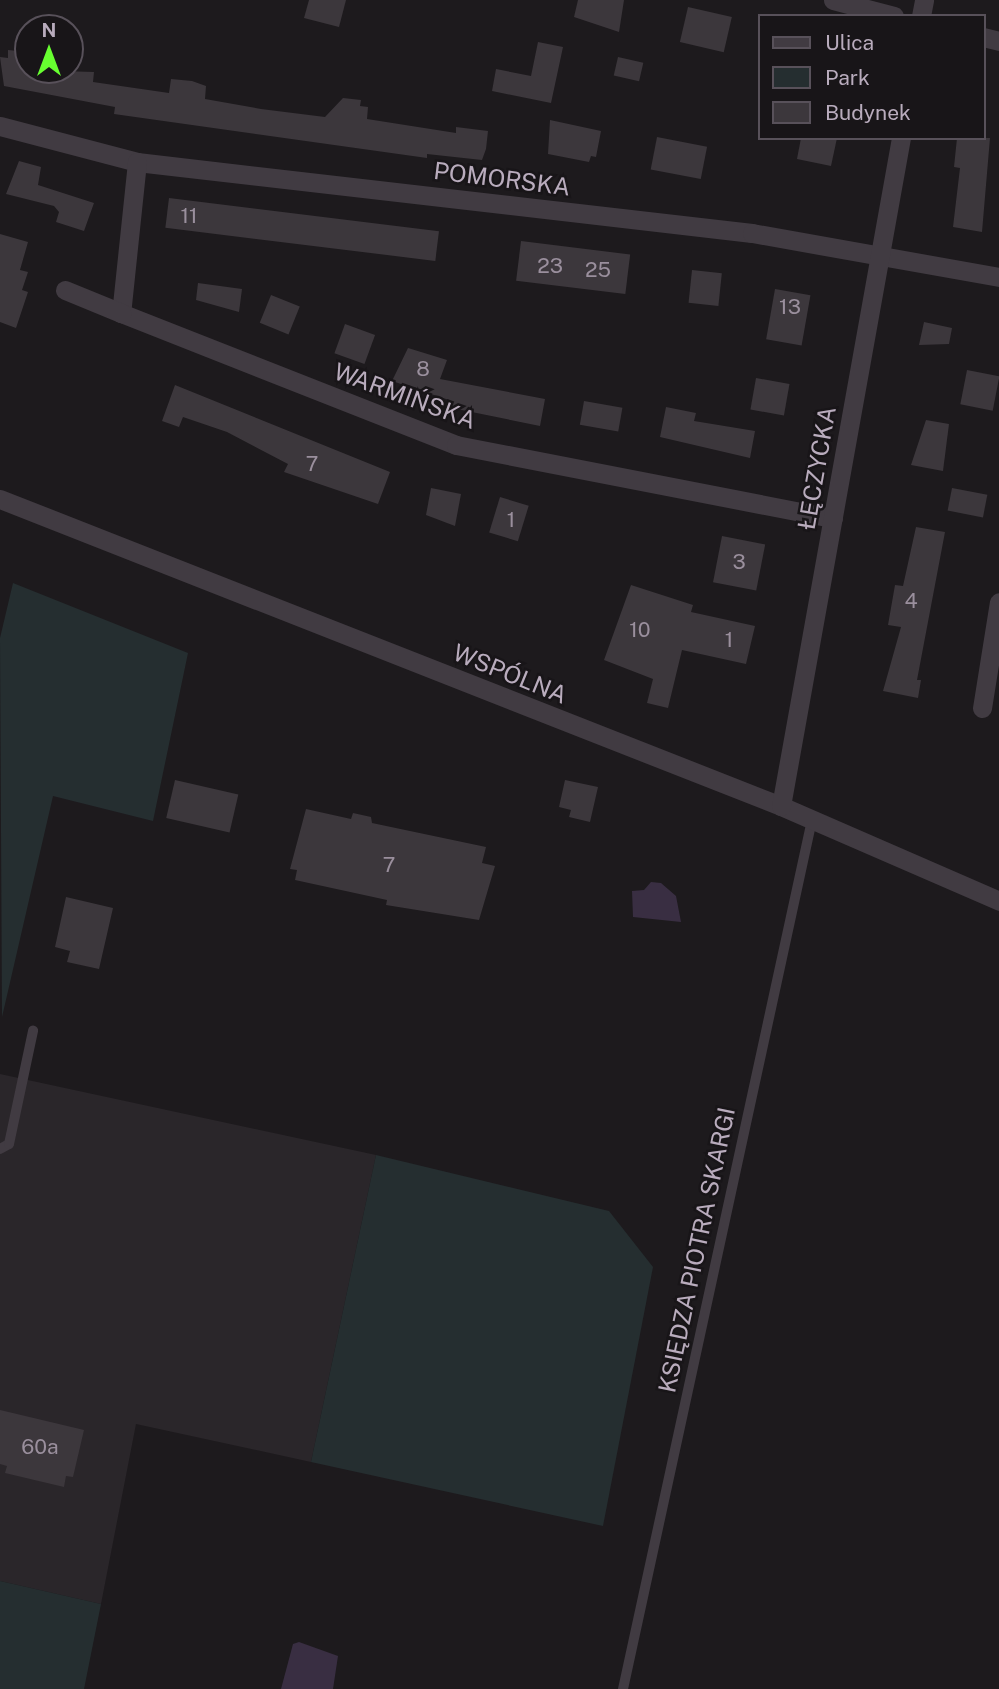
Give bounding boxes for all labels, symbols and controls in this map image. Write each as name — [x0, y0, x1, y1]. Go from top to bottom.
north arrow — [14, 14, 84, 84]
legend — [758, 14, 985, 140]
text: N — [42, 19, 56, 41]
text: Ulica — [825, 30, 874, 55]
text: Park — [825, 65, 870, 90]
text: Budynek — [825, 100, 911, 125]
street label: POMORSKA — [432, 156, 572, 202]
house number: 11 — [180, 203, 198, 229]
house number: 23 — [537, 253, 563, 279]
house number: 25 — [585, 257, 611, 283]
house number: 13 — [779, 294, 801, 320]
house number: 8 — [416, 356, 430, 382]
street label: WARMIŃSKA — [330, 357, 480, 435]
street label: ŁĘCZYCKA — [792, 404, 842, 532]
house number: 7 — [306, 451, 318, 477]
house number: 1 — [507, 507, 515, 533]
house number: 3 — [732, 549, 746, 575]
house number: 4 — [904, 588, 918, 614]
house number: 10 — [629, 617, 651, 643]
house number: 1 — [725, 627, 733, 653]
street label: WSPÓLNA — [449, 638, 571, 710]
house number: 7 — [383, 852, 395, 878]
street label: KSIĘDZA PIOTRA SKARGI — [653, 1105, 741, 1395]
house number: 60a — [21, 1434, 59, 1460]

